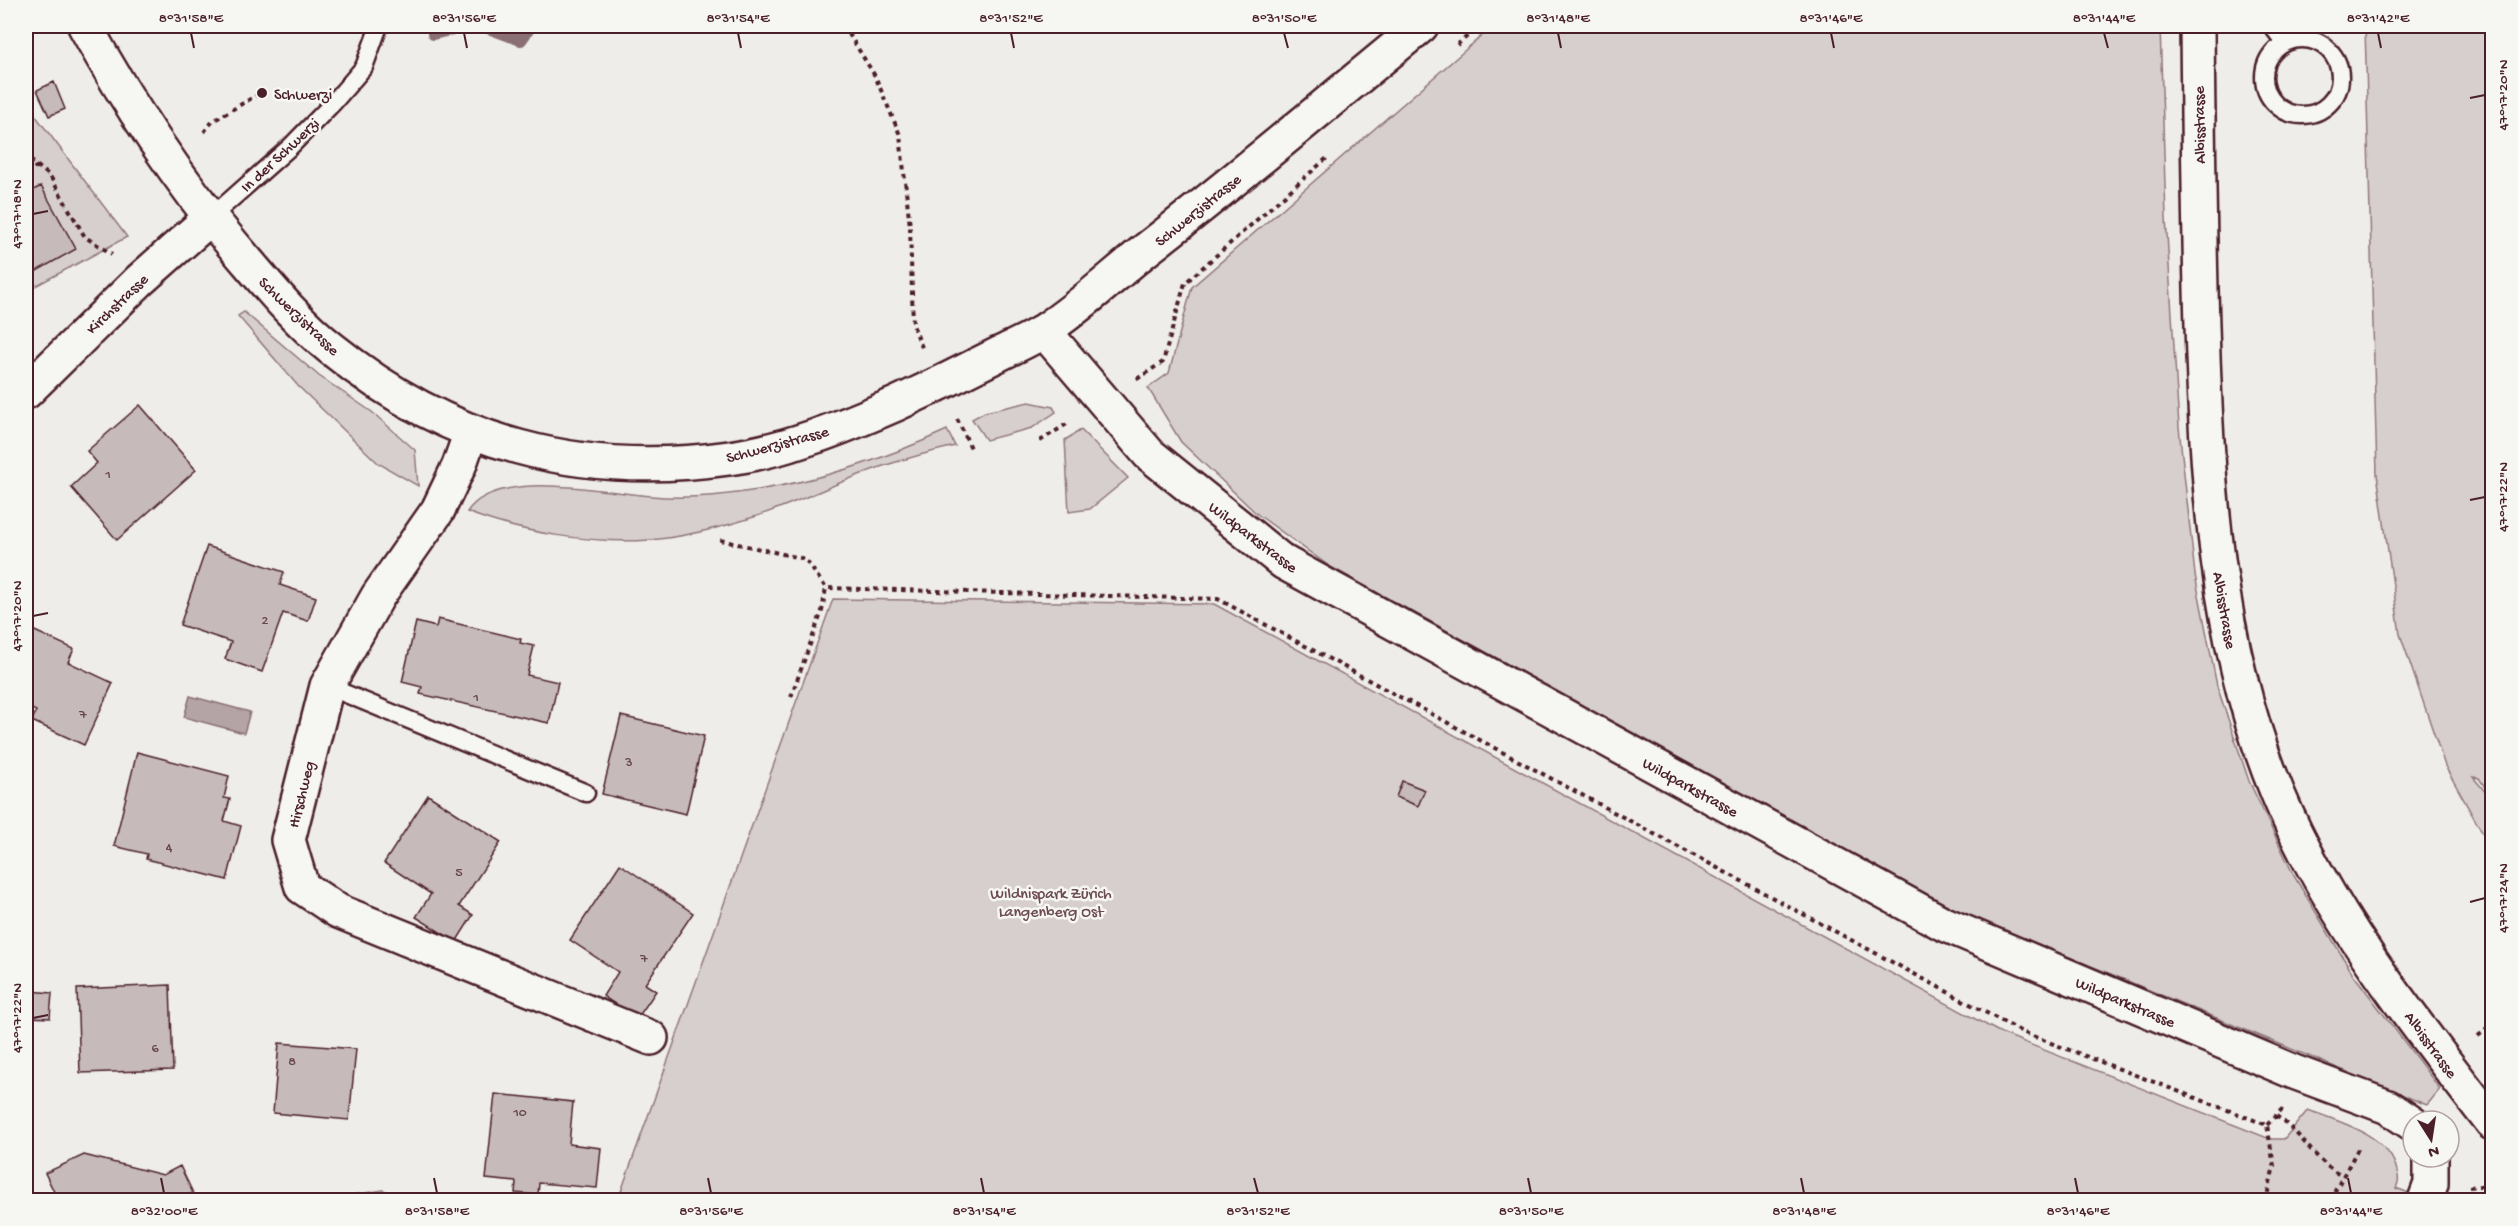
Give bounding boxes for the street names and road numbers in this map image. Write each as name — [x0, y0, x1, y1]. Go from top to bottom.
street label: Albisstrasse — [2191, 85, 2212, 164]
street label: In der Schwerzi — [238, 115, 325, 198]
street label: Schwerzistrasse — [1152, 171, 1247, 252]
street label: Kirchstrasse — [83, 271, 154, 340]
street label: Schwerzistrasse — [253, 274, 343, 361]
street label: Schwerzistrasse — [725, 423, 832, 469]
street label: Wildparkstrasse — [1204, 499, 1301, 579]
street label: Albisstrasse — [2206, 571, 2239, 651]
street label: Wildparkstrasse — [1638, 755, 1741, 824]
street label: Hirschweg — [286, 760, 321, 830]
street label: Wildparkstrasse — [2072, 975, 2178, 1034]
street label: Albisstrasse — [2399, 1009, 2460, 1084]

